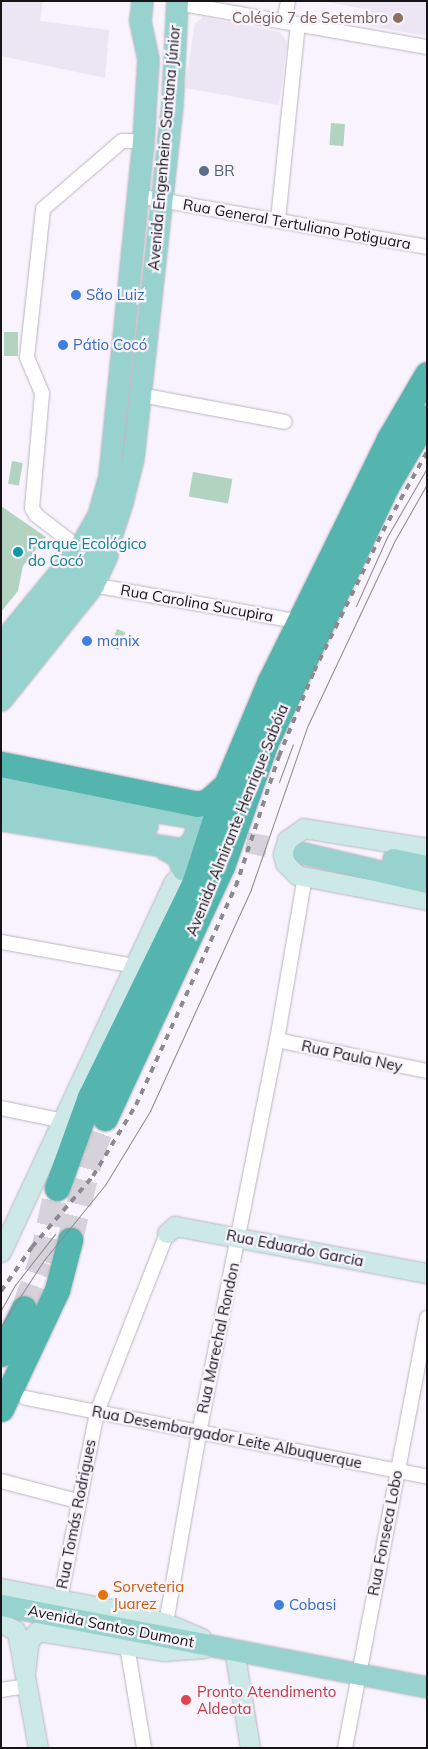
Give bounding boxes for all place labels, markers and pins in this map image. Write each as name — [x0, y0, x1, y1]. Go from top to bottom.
place label: Colégio 7 de Setembro — [232, 9, 388, 27]
marker: Colégio 7 de Setembro — [392, 12, 404, 24]
place label: BR — [214, 162, 235, 180]
marker: BR — [198, 165, 210, 177]
place label: São Luiz — [86, 286, 145, 304]
marker: São Luiz — [70, 289, 82, 301]
place label: Pátio Cocó — [73, 336, 147, 354]
marker: Pátio Cocó — [57, 339, 69, 351]
place label: Parque Ecológico do Cocó — [28, 534, 147, 569]
marker: Parque Ecológico do Cocó — [12, 546, 24, 558]
place label: manix — [97, 632, 140, 650]
marker: manix — [81, 635, 93, 647]
place label: Sorveteria Juarez — [113, 1577, 184, 1612]
marker: Sorveteria Juarez — [97, 1589, 109, 1601]
place label: Cobasi — [289, 1596, 336, 1614]
marker: Cobasi — [273, 1599, 285, 1611]
place label: Pronto Atendimento Aldeota — [197, 1682, 336, 1717]
marker: Pronto Atendimento Aldeota — [179, 1693, 193, 1707]

